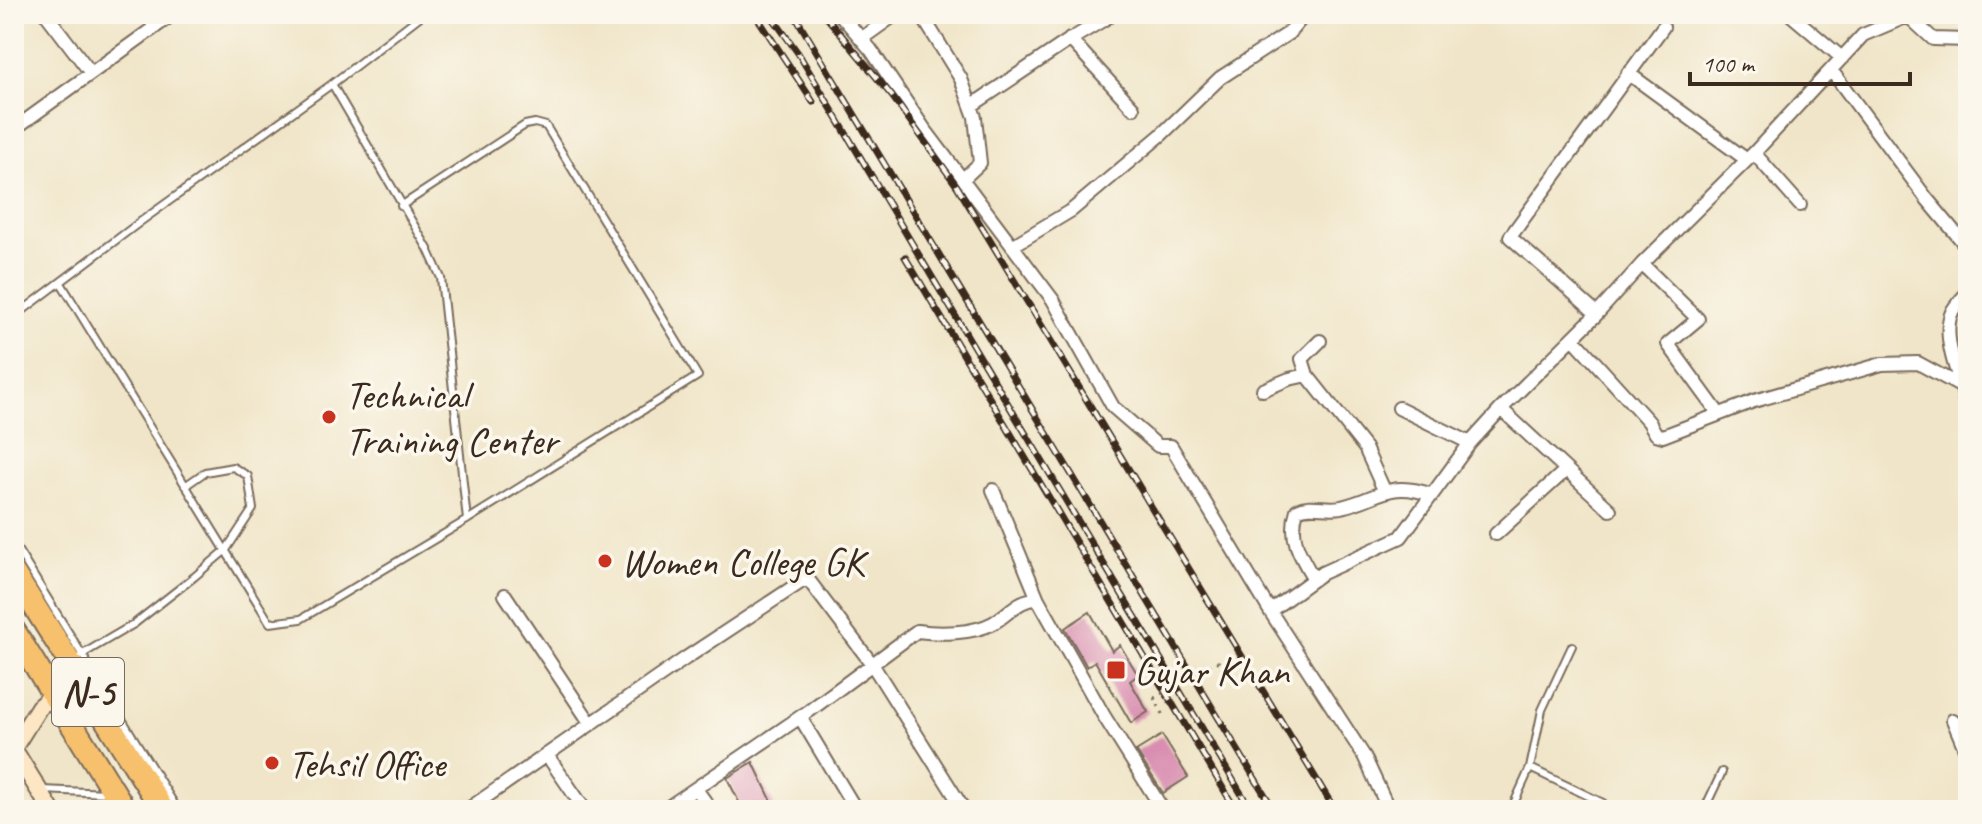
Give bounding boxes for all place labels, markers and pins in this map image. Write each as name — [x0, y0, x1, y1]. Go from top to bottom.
place label: Technical Training Center — [345, 370, 561, 466]
marker: Technical Training Center — [320, 408, 338, 426]
place label: Women College GK — [621, 537, 869, 587]
marker: Women College GK — [596, 552, 614, 570]
place label: Gujar Khan — [1134, 646, 1290, 696]
marker: Gujar Khan — [1105, 659, 1127, 681]
place label: Tehsil Office — [288, 739, 448, 789]
marker: Tehsil Office — [263, 754, 281, 772]

